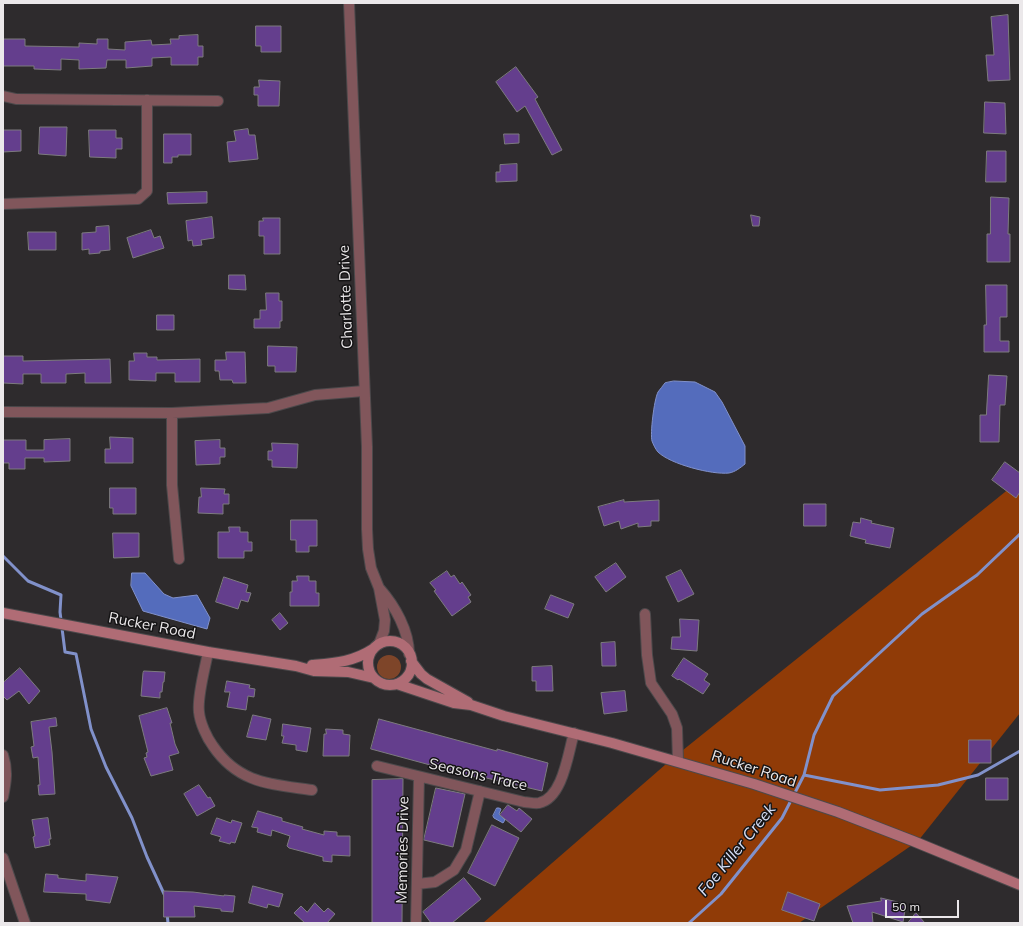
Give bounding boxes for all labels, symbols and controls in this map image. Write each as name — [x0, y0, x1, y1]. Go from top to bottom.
street label: Charlotte Drive — [335, 245, 357, 349]
street label: Rucker Road — [107, 609, 197, 643]
street label: Rucker Road — [709, 747, 799, 791]
street label: Seasons Trace — [427, 755, 529, 795]
street label: Memories Drive — [393, 796, 413, 904]
water label: Foe Killer Creek — [694, 800, 780, 900]
scale bar — [887, 892, 961, 918]
text: 50 m — [892, 899, 920, 914]

